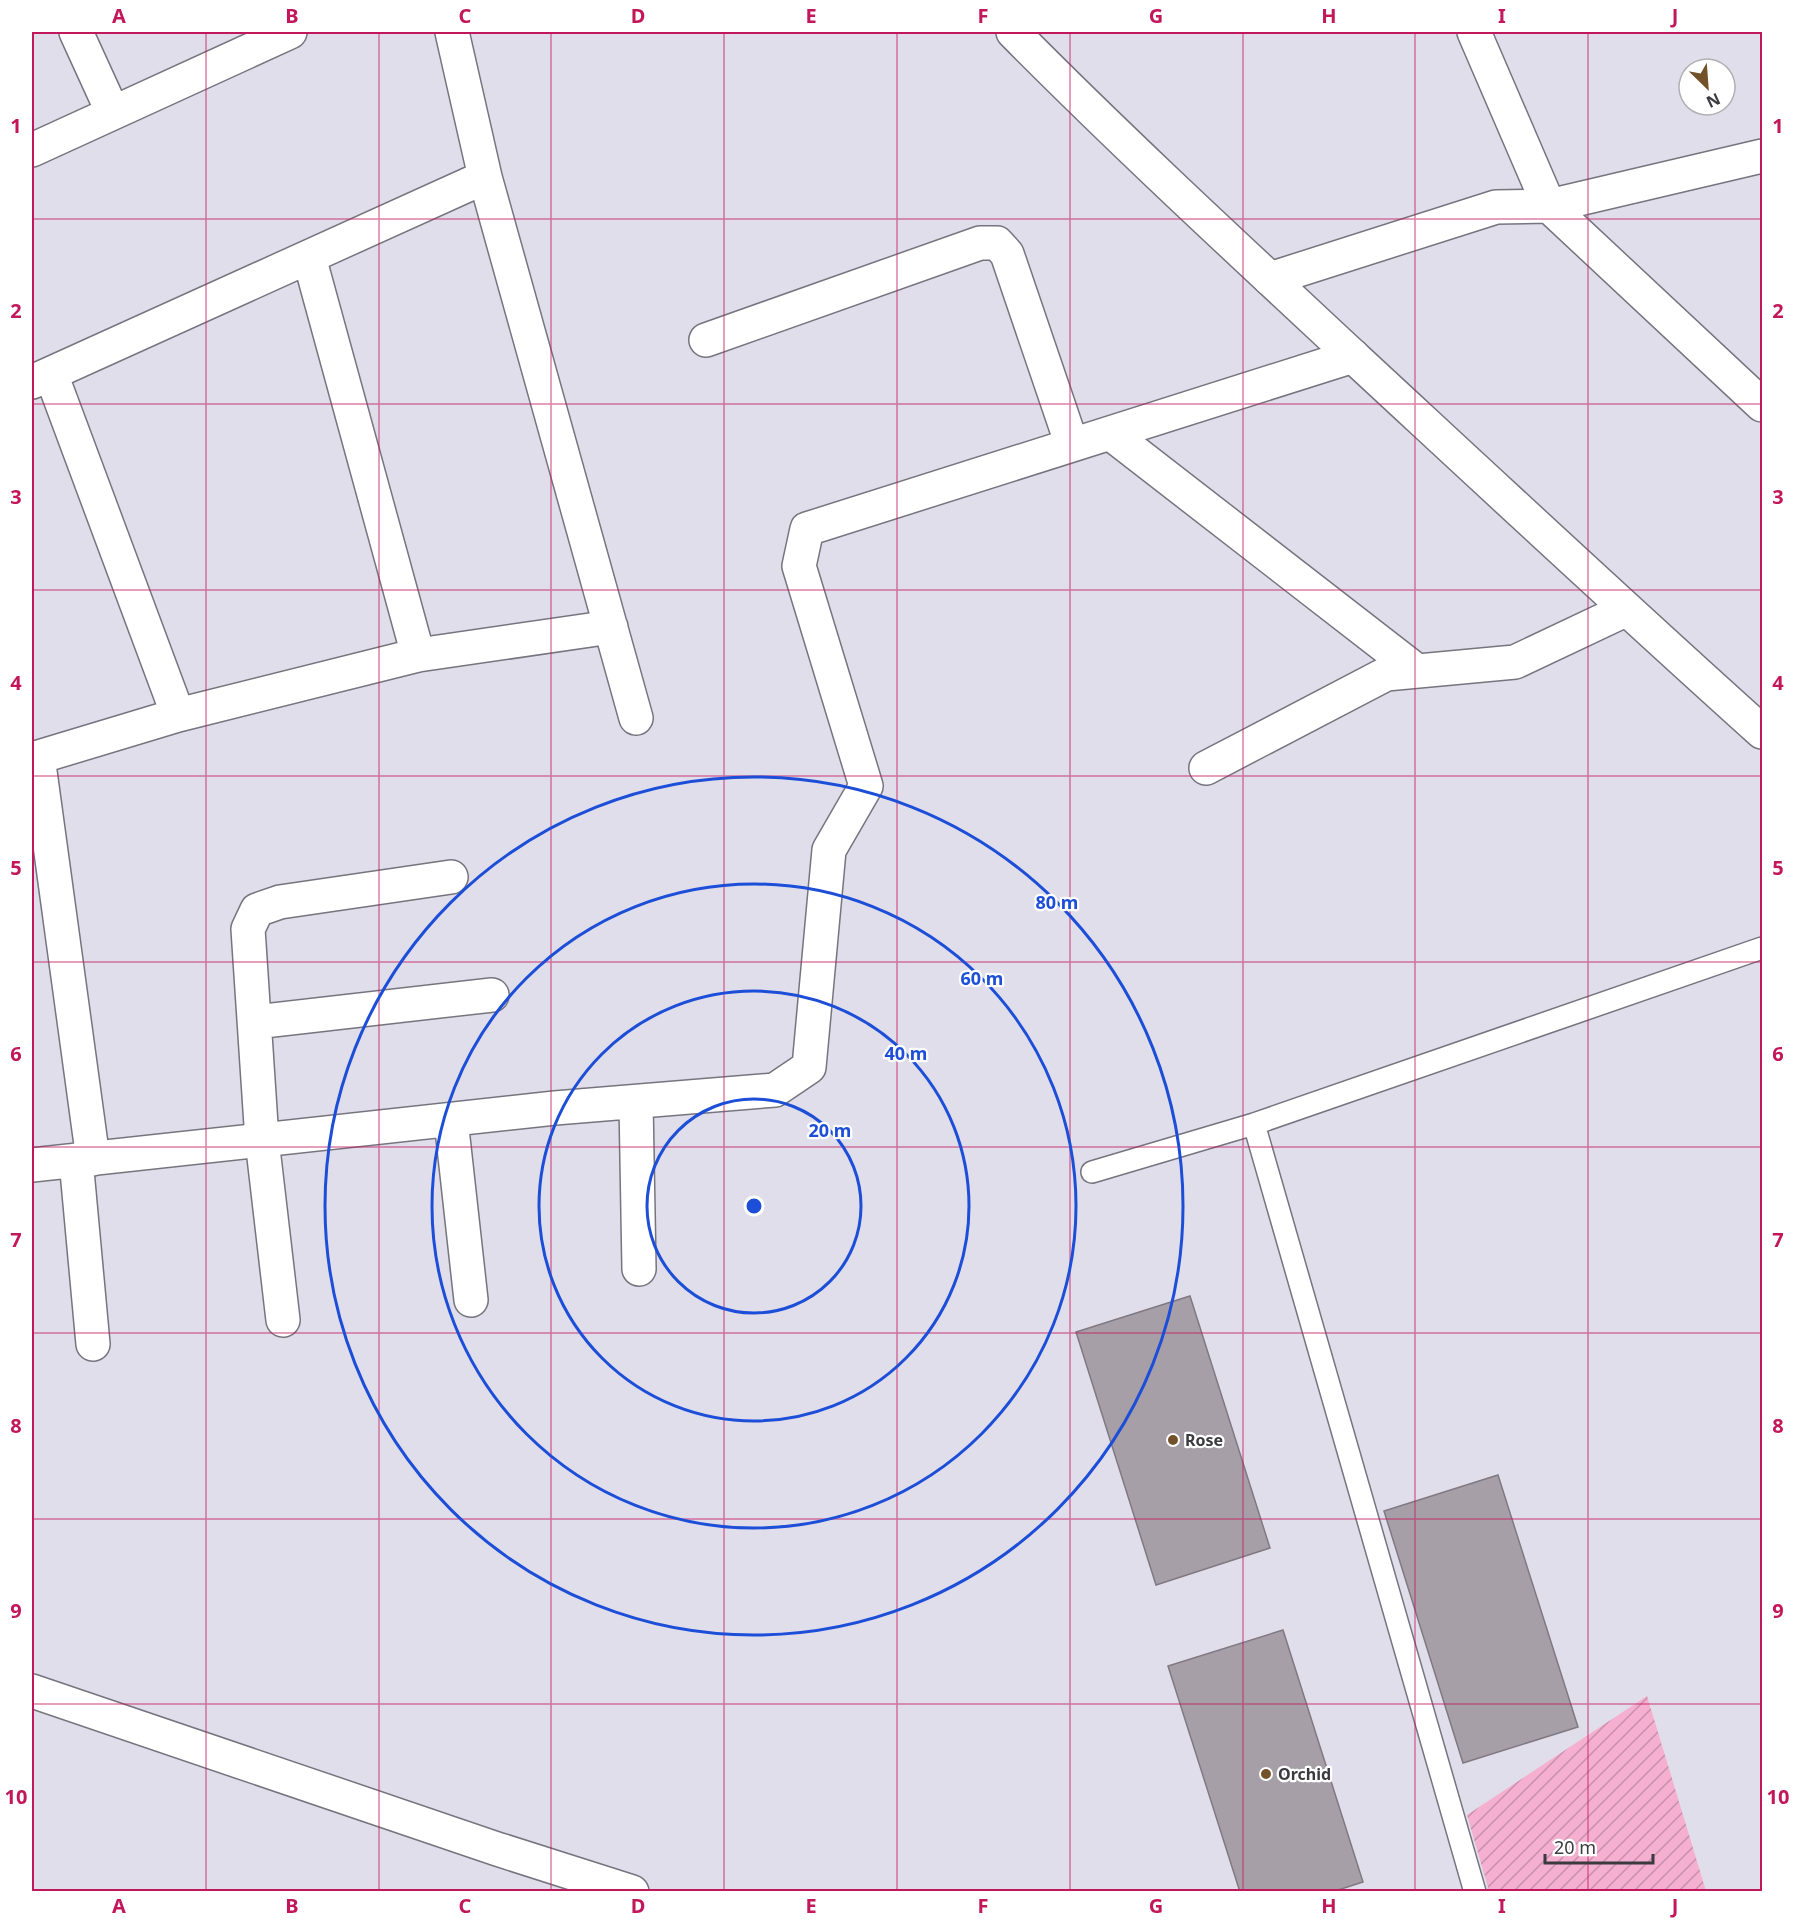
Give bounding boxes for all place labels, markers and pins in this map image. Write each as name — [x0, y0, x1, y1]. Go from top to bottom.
centre of rings — [744, 1196, 764, 1216]
place label: Rose — [1185, 1429, 1223, 1451]
marker: Rose — [1166, 1433, 1180, 1447]
place label: Orchid — [1278, 1763, 1331, 1785]
marker: Orchid — [1259, 1767, 1273, 1781]

